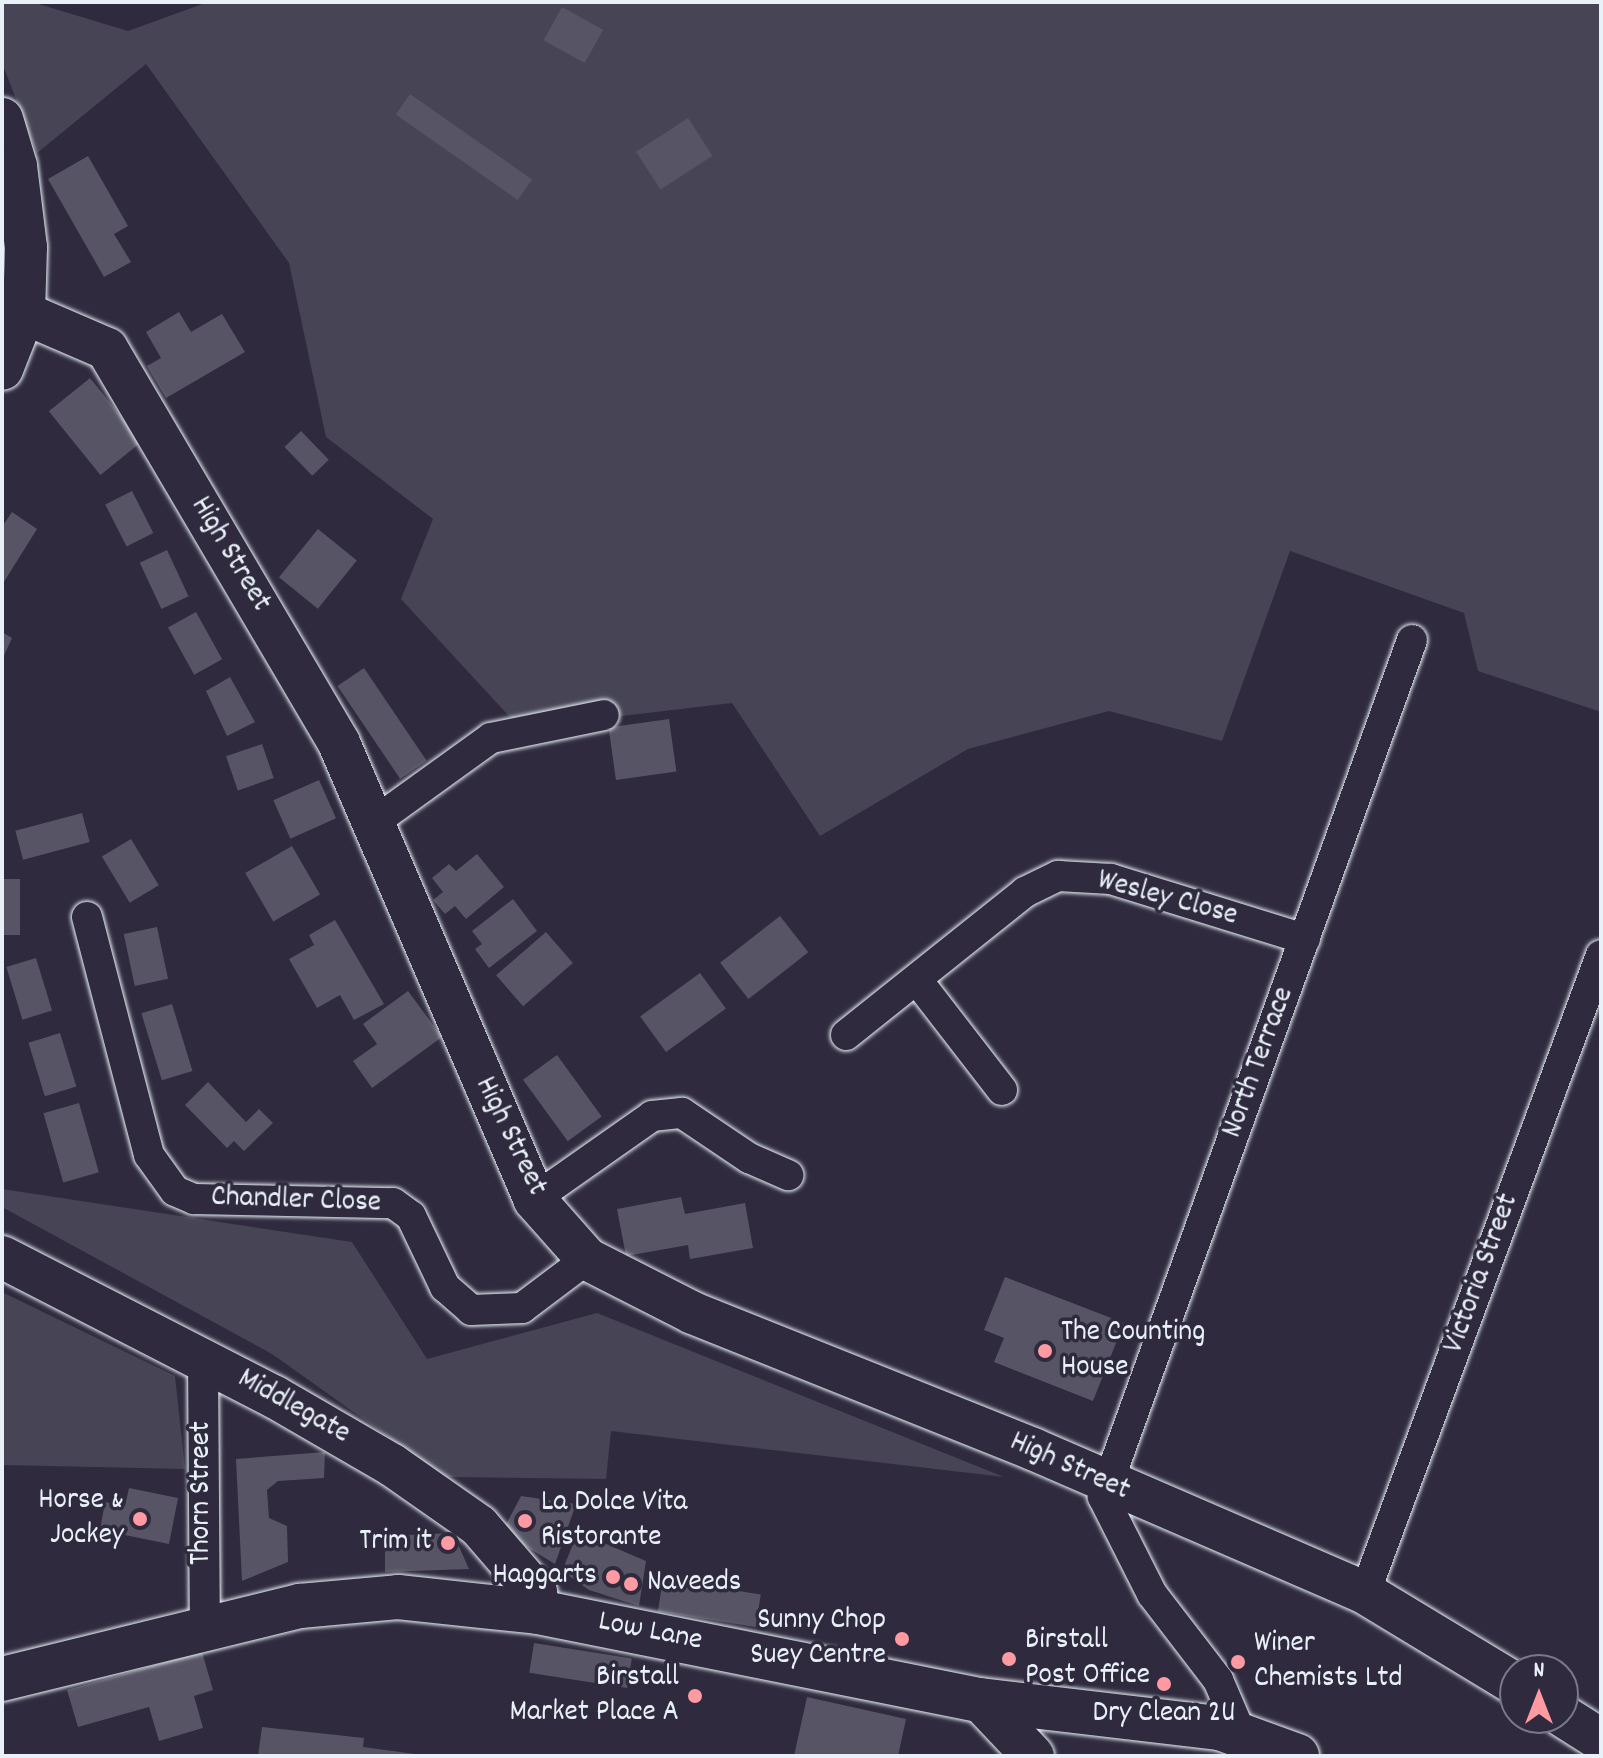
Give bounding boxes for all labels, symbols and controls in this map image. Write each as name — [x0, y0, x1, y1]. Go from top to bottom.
street label: High Street — [181, 491, 277, 619]
street label: Wesley Close — [1093, 864, 1241, 936]
street label: North Terrace — [1216, 983, 1304, 1143]
street label: High Street — [465, 1072, 553, 1202]
street label: Chandler Close — [210, 1181, 382, 1223]
street label: Victoria Street — [1438, 1189, 1528, 1359]
place label: The Counting House — [1061, 1316, 1205, 1386]
marker: The Counting House — [1036, 1342, 1054, 1360]
street label: Middlegate — [230, 1362, 356, 1454]
street label: Thorn Street — [185, 1421, 221, 1565]
street label: High Street — [1003, 1426, 1135, 1510]
place label: Horse & Jockey — [38, 1484, 124, 1554]
place label: La Dolce Vita Ristorante — [541, 1486, 687, 1556]
marker: Horse & Jockey — [131, 1510, 149, 1528]
marker: La Dolce Vita Ristorante — [516, 1512, 534, 1530]
place label: Trim it — [359, 1525, 432, 1561]
marker: Trim it — [439, 1534, 457, 1552]
place label: Haggarts — [492, 1559, 597, 1595]
place label: Naveeds — [647, 1566, 741, 1602]
marker: Haggarts — [604, 1568, 622, 1586]
marker: Naveeds — [622, 1575, 640, 1593]
place label: Sunny Chop Suey Centre — [750, 1604, 886, 1674]
street label: Low Lane — [595, 1605, 705, 1661]
place label: Birstall Post Office — [1025, 1624, 1150, 1694]
place label: Winer Chemists Ltd — [1254, 1627, 1402, 1698]
marker: Sunny Chop Suey Centre — [893, 1630, 911, 1648]
marker: Birstall Post Office — [1000, 1650, 1018, 1668]
marker: Winer Chemists Ltd — [1229, 1653, 1247, 1671]
north arrow — [1499, 1654, 1579, 1734]
text: N — [1534, 1656, 1544, 1687]
place label: Birstall Market Place A — [509, 1661, 679, 1732]
marker: Dry Clean 2U — [1155, 1675, 1173, 1693]
marker: Birstall Market Place A — [686, 1687, 704, 1705]
place label: Dry Clean 2U — [1092, 1697, 1236, 1733]

